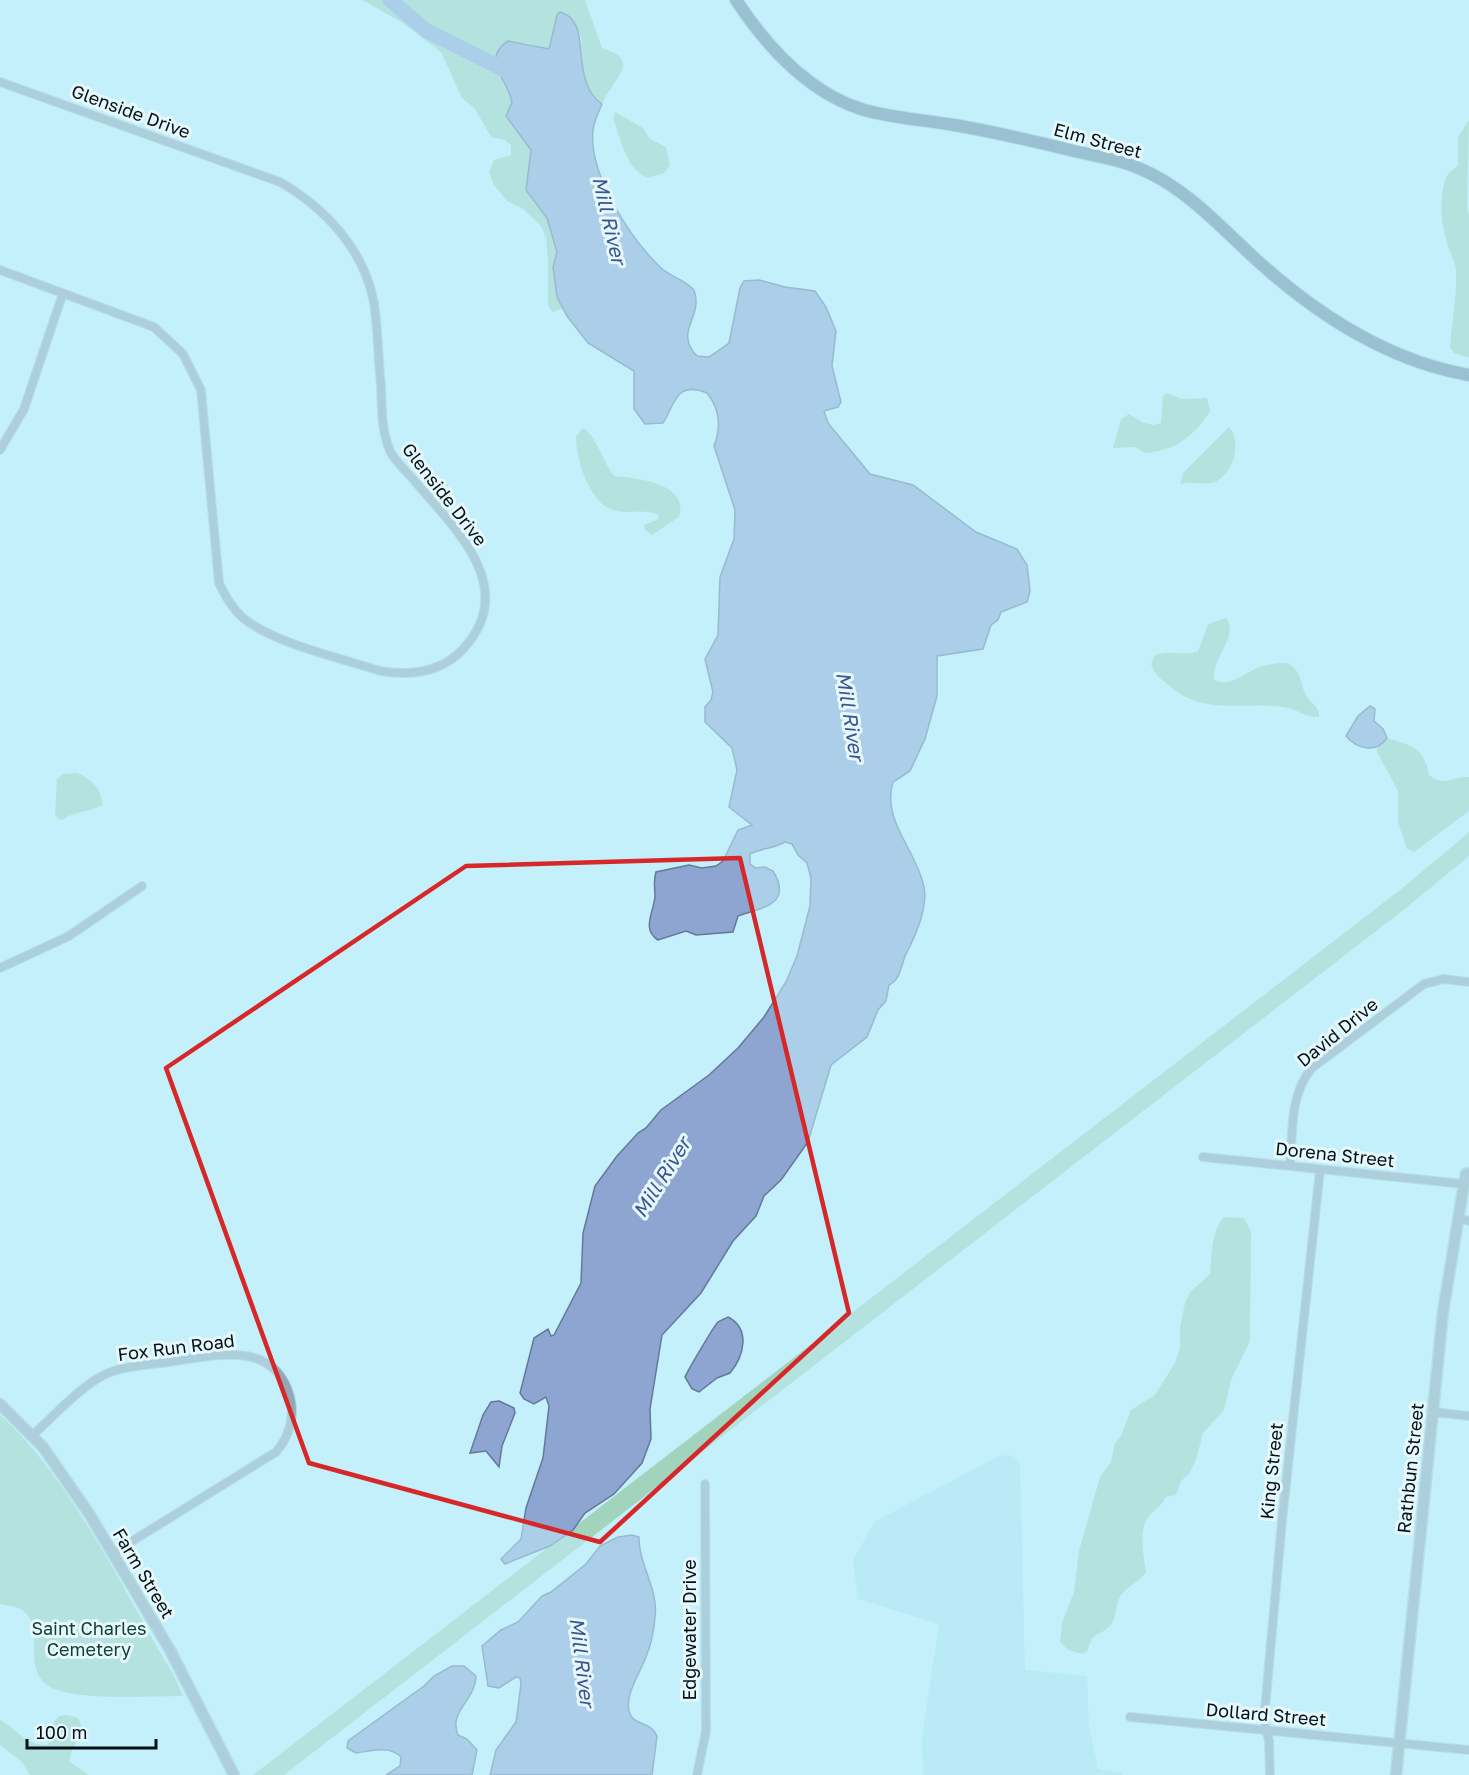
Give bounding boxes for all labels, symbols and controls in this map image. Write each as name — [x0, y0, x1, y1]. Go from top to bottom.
street label: Glenside Drive — [69, 79, 193, 143]
street label: Elm Street — [1051, 118, 1145, 162]
water label: Mill River — [588, 174, 632, 269]
street label: Glenside Drive — [398, 438, 492, 550]
water label: Mill River — [832, 670, 870, 765]
street label: David Drive — [1292, 993, 1382, 1071]
water label: Mill River — [627, 1130, 697, 1221]
street label: Dorena Street — [1274, 1137, 1396, 1171]
street label: Fox Run Road — [116, 1329, 236, 1365]
street label: Rathbun Street — [1392, 1402, 1428, 1534]
street label: King Street — [1255, 1422, 1287, 1520]
street label: Farm Street — [108, 1524, 180, 1622]
street label: Edgewater Drive — [678, 1559, 700, 1701]
water label: Mill River — [566, 1616, 601, 1711]
park label: Saint Charles Cemetery — [31, 1617, 147, 1660]
street label: Dollard Street — [1205, 1698, 1327, 1730]
scale bar — [27, 1712, 156, 1750]
text: 100 m — [36, 1721, 87, 1743]

